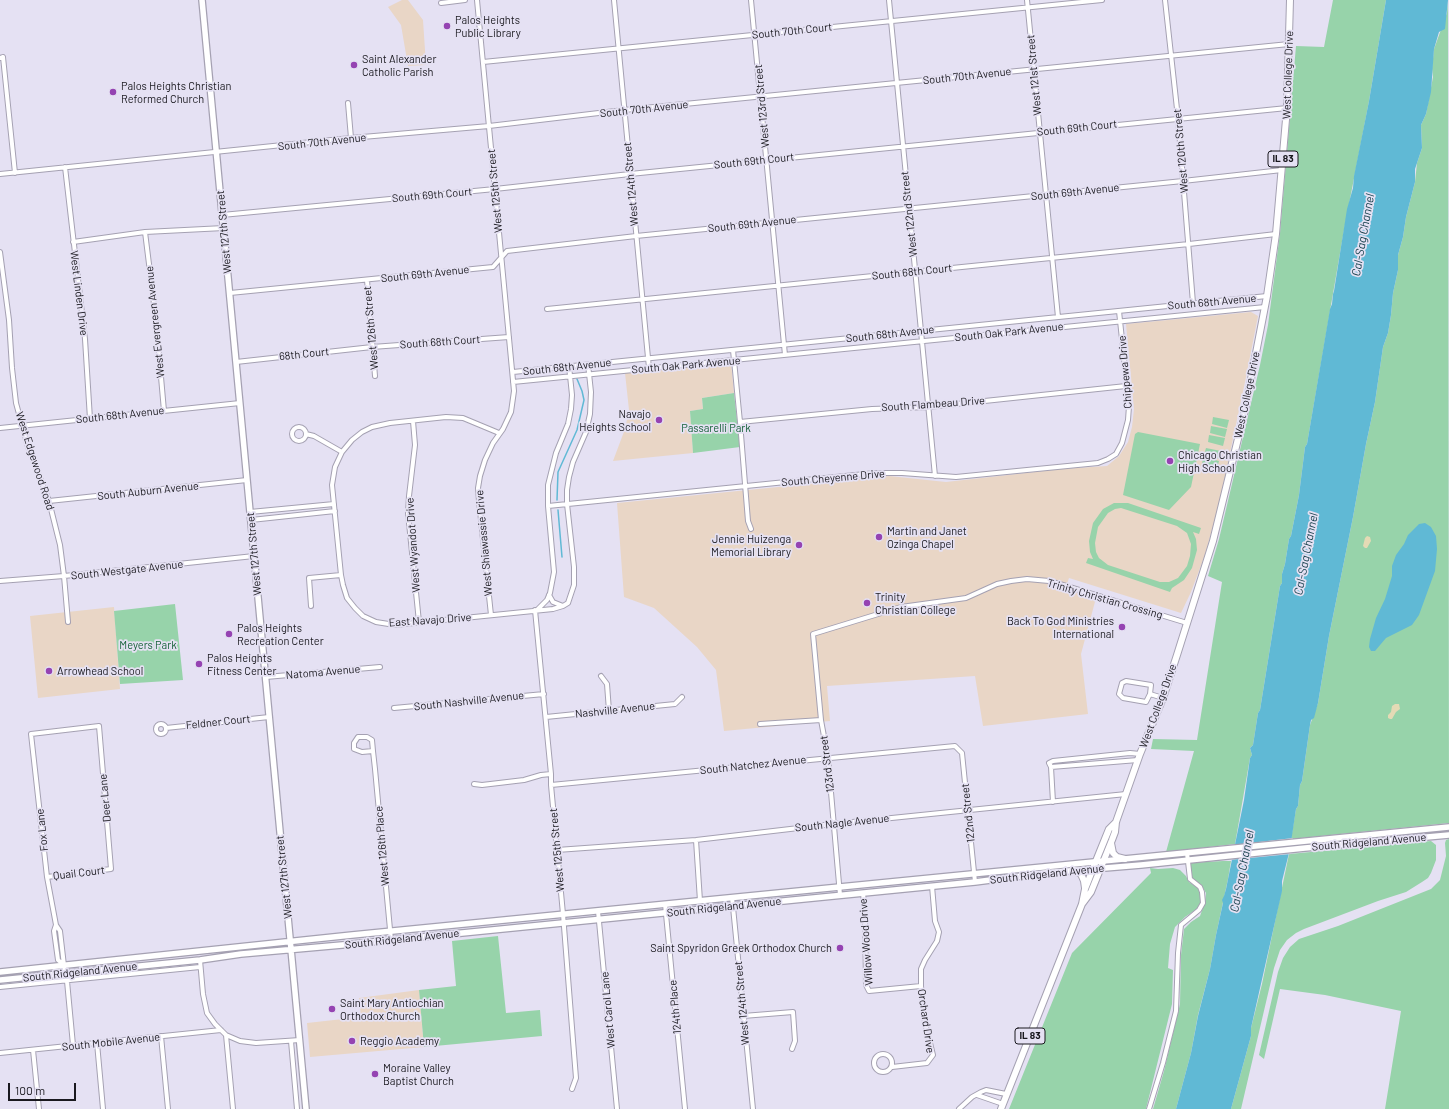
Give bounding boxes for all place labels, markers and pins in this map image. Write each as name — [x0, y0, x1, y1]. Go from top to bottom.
place label: Palos Heights Public Library — [455, 13, 521, 39]
marker: Palos Heights Public Library — [442, 21, 452, 31]
place label: Saint Alexander Catholic Parish — [362, 52, 436, 78]
marker: Saint Alexander Catholic Parish — [349, 60, 359, 70]
place label: Palos Heights Christian Reformed Church — [121, 79, 231, 105]
marker: Palos Heights Christian Reformed Church — [108, 87, 118, 97]
place label: Navajo Heights School — [579, 407, 651, 433]
marker: Navajo Heights School — [654, 415, 664, 425]
place label: Chicago Christian High School — [1178, 448, 1262, 474]
marker: Chicago Christian High School — [1165, 456, 1175, 466]
place label: Martin and Janet Ozinga Chapel — [887, 524, 967, 550]
place label: Jennie Huizenga Memorial Library — [711, 532, 791, 558]
marker: Martin and Janet Ozinga Chapel — [874, 532, 884, 542]
marker: Jennie Huizenga Memorial Library — [794, 540, 804, 550]
place label: Trinity Christian College — [875, 590, 956, 616]
marker: Trinity Christian College — [862, 598, 872, 608]
place label: Back To God Ministries International — [1007, 614, 1114, 640]
place label: Palos Heights Recreation Center — [237, 621, 324, 647]
marker: Back To God Ministries International — [1117, 622, 1127, 632]
marker: Palos Heights Recreation Center — [224, 629, 234, 639]
place label: Palos Heights Fitness Center — [207, 651, 276, 677]
marker: Palos Heights Fitness Center — [194, 659, 204, 669]
place label: Arrowhead School — [57, 664, 143, 678]
marker: Arrowhead School — [44, 666, 54, 676]
place label: Saint Spyridon Greek Orthodox Church — [650, 941, 832, 955]
marker: Saint Spyridon Greek Orthodox Church — [835, 943, 845, 953]
place label: Saint Mary Antiochian Orthodox Church — [340, 996, 443, 1022]
marker: Saint Mary Antiochian Orthodox Church — [327, 1004, 337, 1014]
place label: Reggio Academy — [360, 1034, 439, 1048]
marker: Reggio Academy — [347, 1036, 357, 1046]
place label: Moraine Valley Baptist Church — [383, 1061, 454, 1087]
marker: Moraine Valley Baptist Church — [370, 1069, 380, 1079]

